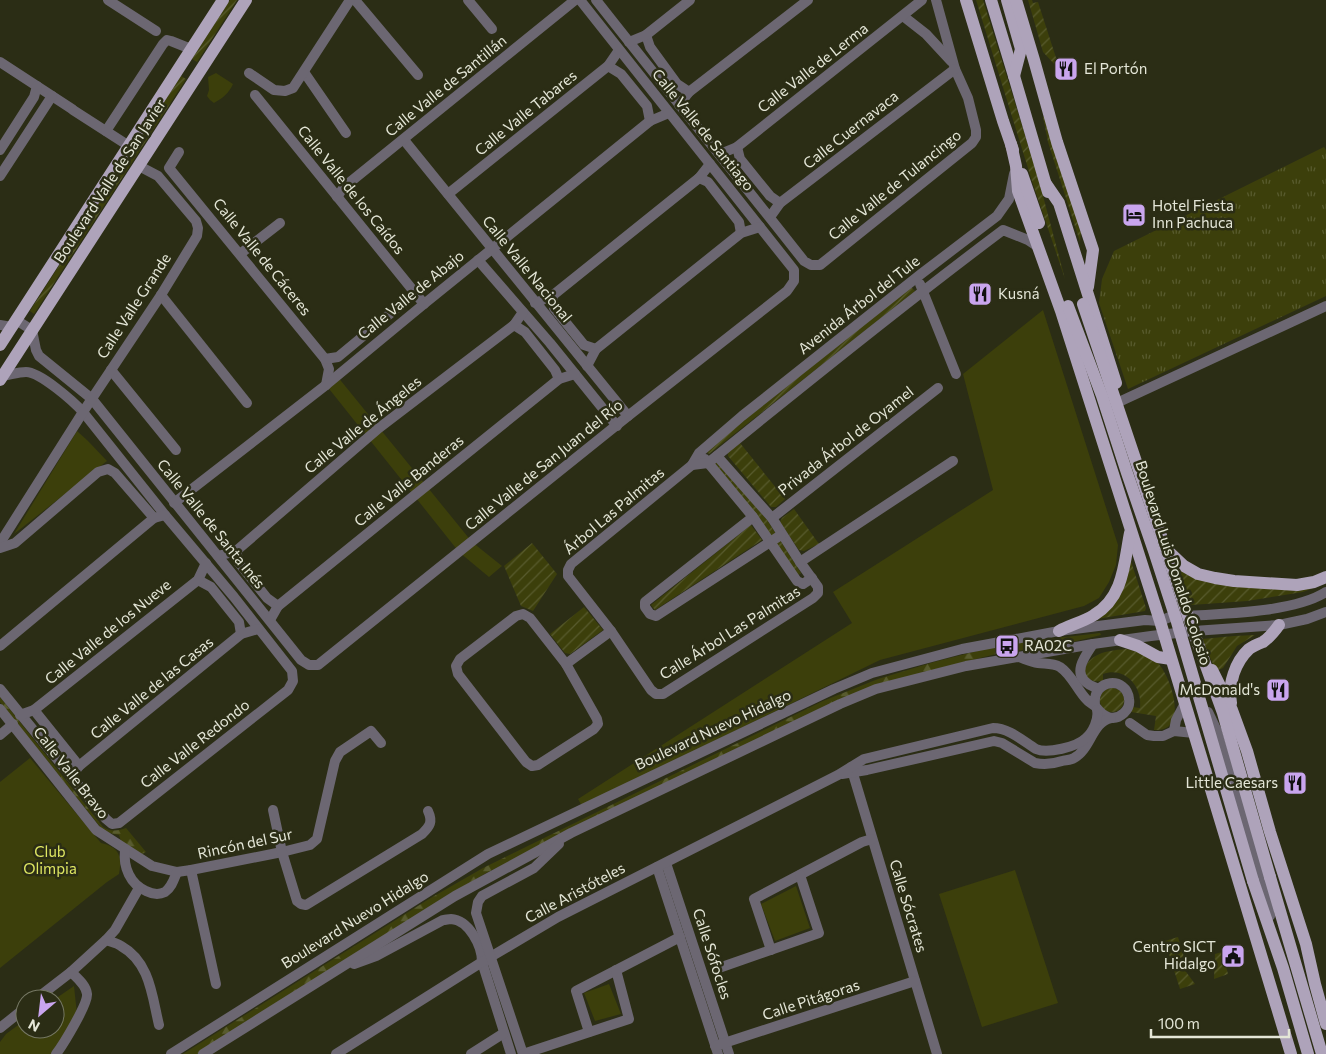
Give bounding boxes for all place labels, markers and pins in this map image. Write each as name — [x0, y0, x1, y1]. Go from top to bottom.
restaurant icon: El Portón — [1053, 56, 1079, 82]
place label: El Portón — [1084, 59, 1147, 77]
place label: Hotel Fiesta Inn Pachuca — [1152, 196, 1234, 231]
hotel icon: Hotel Fiesta Inn Pachuca — [1121, 202, 1147, 228]
restaurant icon: Kusná — [967, 281, 993, 307]
place label: Kusná — [998, 284, 1039, 302]
bus stop icon: RA02C — [994, 633, 1020, 659]
place label: RA02C — [1024, 636, 1072, 654]
restaurant icon: McDonald's — [1265, 677, 1291, 703]
place label: McDonald's — [1179, 680, 1260, 698]
restaurant icon: Little Caesars — [1282, 770, 1308, 796]
place label: Little Caesars — [1185, 773, 1278, 791]
place label: Centro SICT Hidalgo — [1133, 937, 1216, 972]
public building icon: Centro SICT Hidalgo — [1220, 943, 1246, 969]

